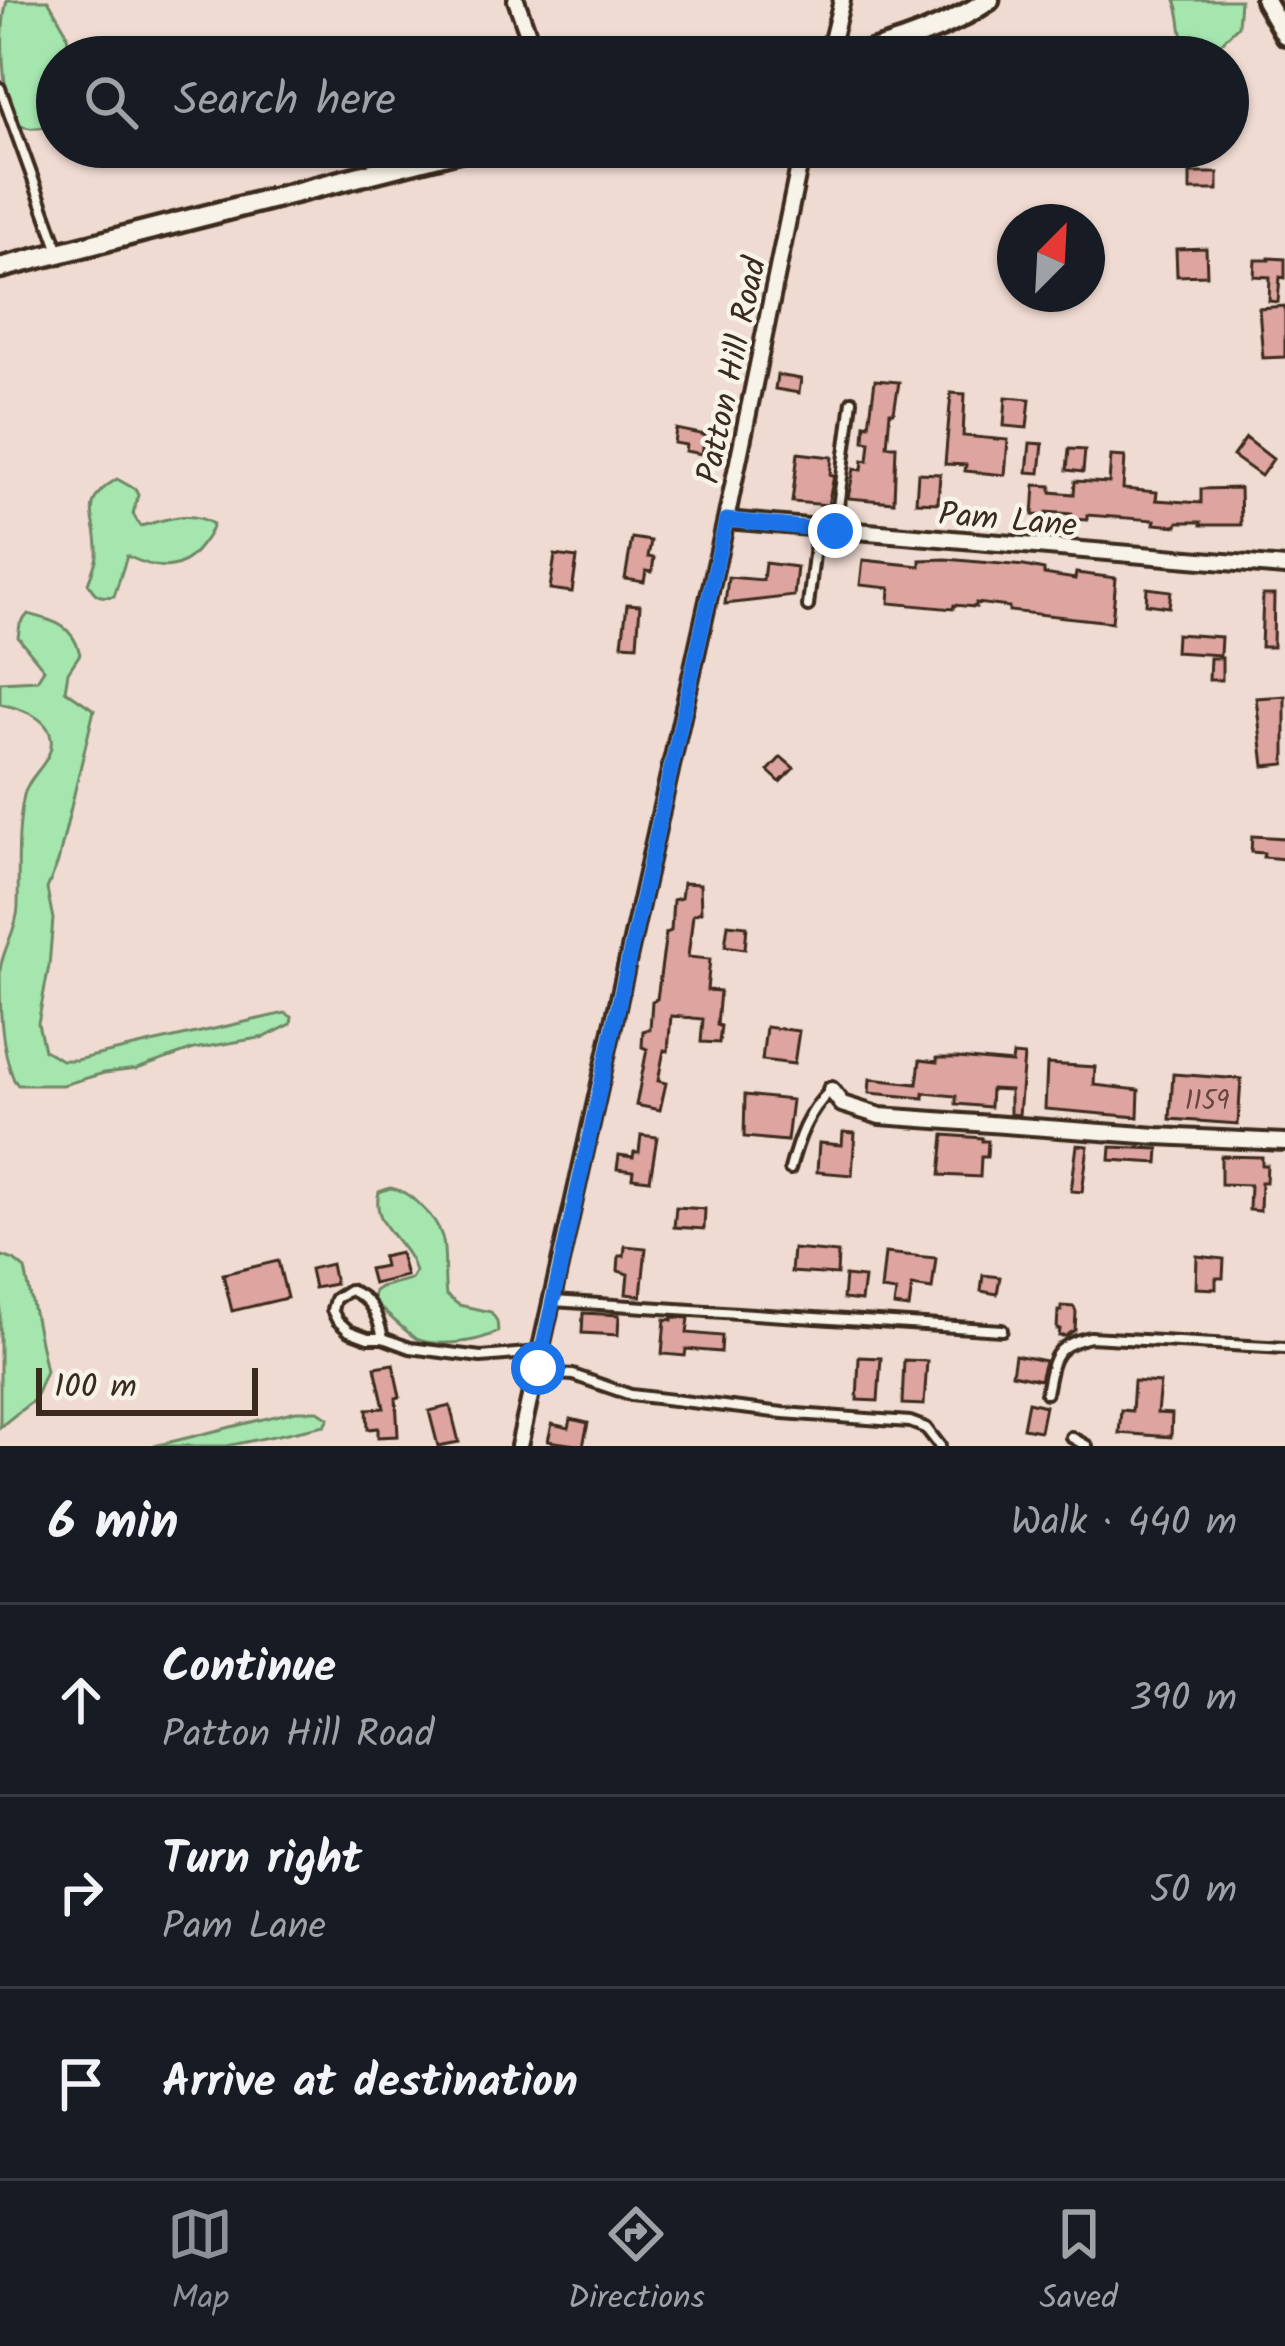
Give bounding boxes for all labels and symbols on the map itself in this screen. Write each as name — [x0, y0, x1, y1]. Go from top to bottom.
north arrow — [997, 204, 1105, 312]
street label: Patton Hill Road — [684, 251, 784, 489]
street label: Pam Lane — [936, 489, 1079, 554]
route end — [808, 504, 862, 558]
house number: 1159 — [1185, 1080, 1229, 1123]
route start — [511, 1341, 565, 1395]
scale bar — [36, 1362, 258, 1415]

